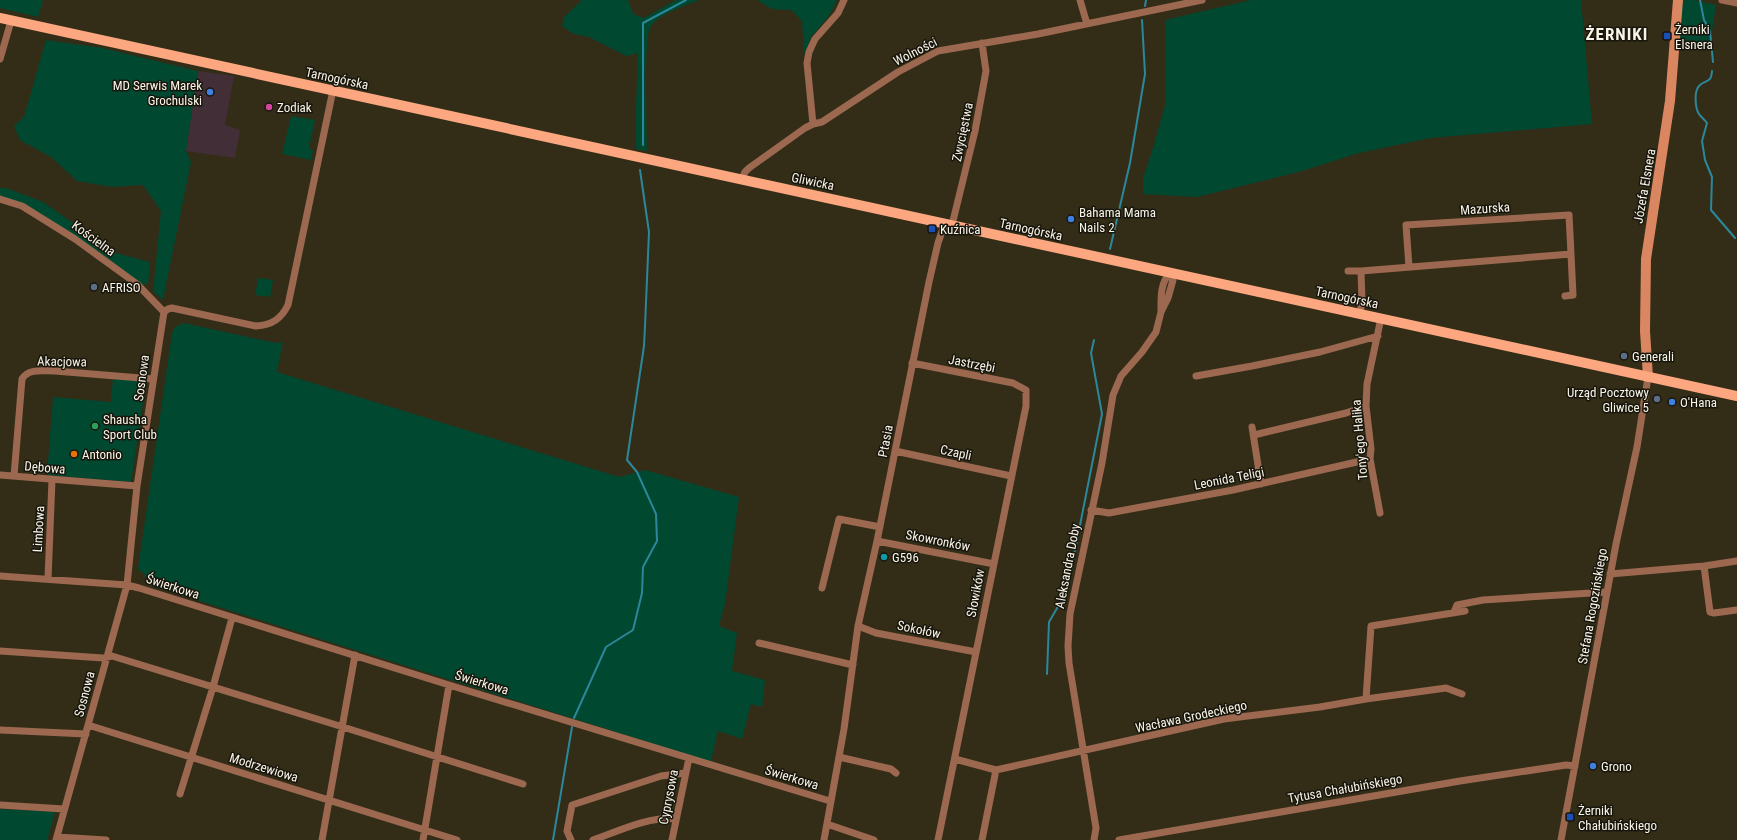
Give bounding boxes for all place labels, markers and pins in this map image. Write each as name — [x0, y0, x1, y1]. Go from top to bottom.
place label: Żerniki Elsnera — [1675, 22, 1713, 52]
marker: Żerniki Elsnera — [1662, 31, 1672, 41]
place label: MD Serwis Marek Grochulski — [113, 78, 202, 108]
marker: MD Serwis Marek Grochulski — [205, 87, 215, 97]
place label: Zodiak — [277, 100, 312, 115]
marker: Zodiak — [264, 102, 274, 112]
place label: Bahama Mama Nails 2 — [1079, 205, 1156, 235]
marker: Bahama Mama Nails 2 — [1066, 214, 1076, 224]
place label: Kuźnica — [940, 222, 980, 237]
marker: Kuźnica — [927, 224, 937, 234]
place label: AFRISO — [102, 280, 141, 295]
marker: AFRISO — [89, 282, 99, 292]
place label: Generali — [1632, 349, 1674, 364]
marker: Generali — [1619, 351, 1629, 361]
place label: Urząd Pocztowy Gliwice 5 — [1567, 385, 1650, 415]
marker: Urząd Pocztowy Gliwice 5 — [1652, 394, 1662, 404]
place label: O'Hana — [1680, 395, 1717, 410]
marker: O'Hana — [1667, 397, 1677, 407]
place label: Shausha Sport Club — [103, 412, 157, 442]
marker: Shausha Sport Club — [90, 421, 100, 431]
place label: Antonio — [82, 447, 122, 462]
marker: Antonio — [69, 449, 79, 459]
place label: G596 — [892, 550, 919, 565]
marker: G596 — [879, 552, 889, 562]
place label: Grono — [1601, 759, 1632, 774]
marker: Grono — [1588, 761, 1598, 771]
place label: Żerniki Chałubińskiego — [1578, 803, 1657, 833]
marker: Żerniki Chałubińskiego — [1565, 812, 1575, 822]

